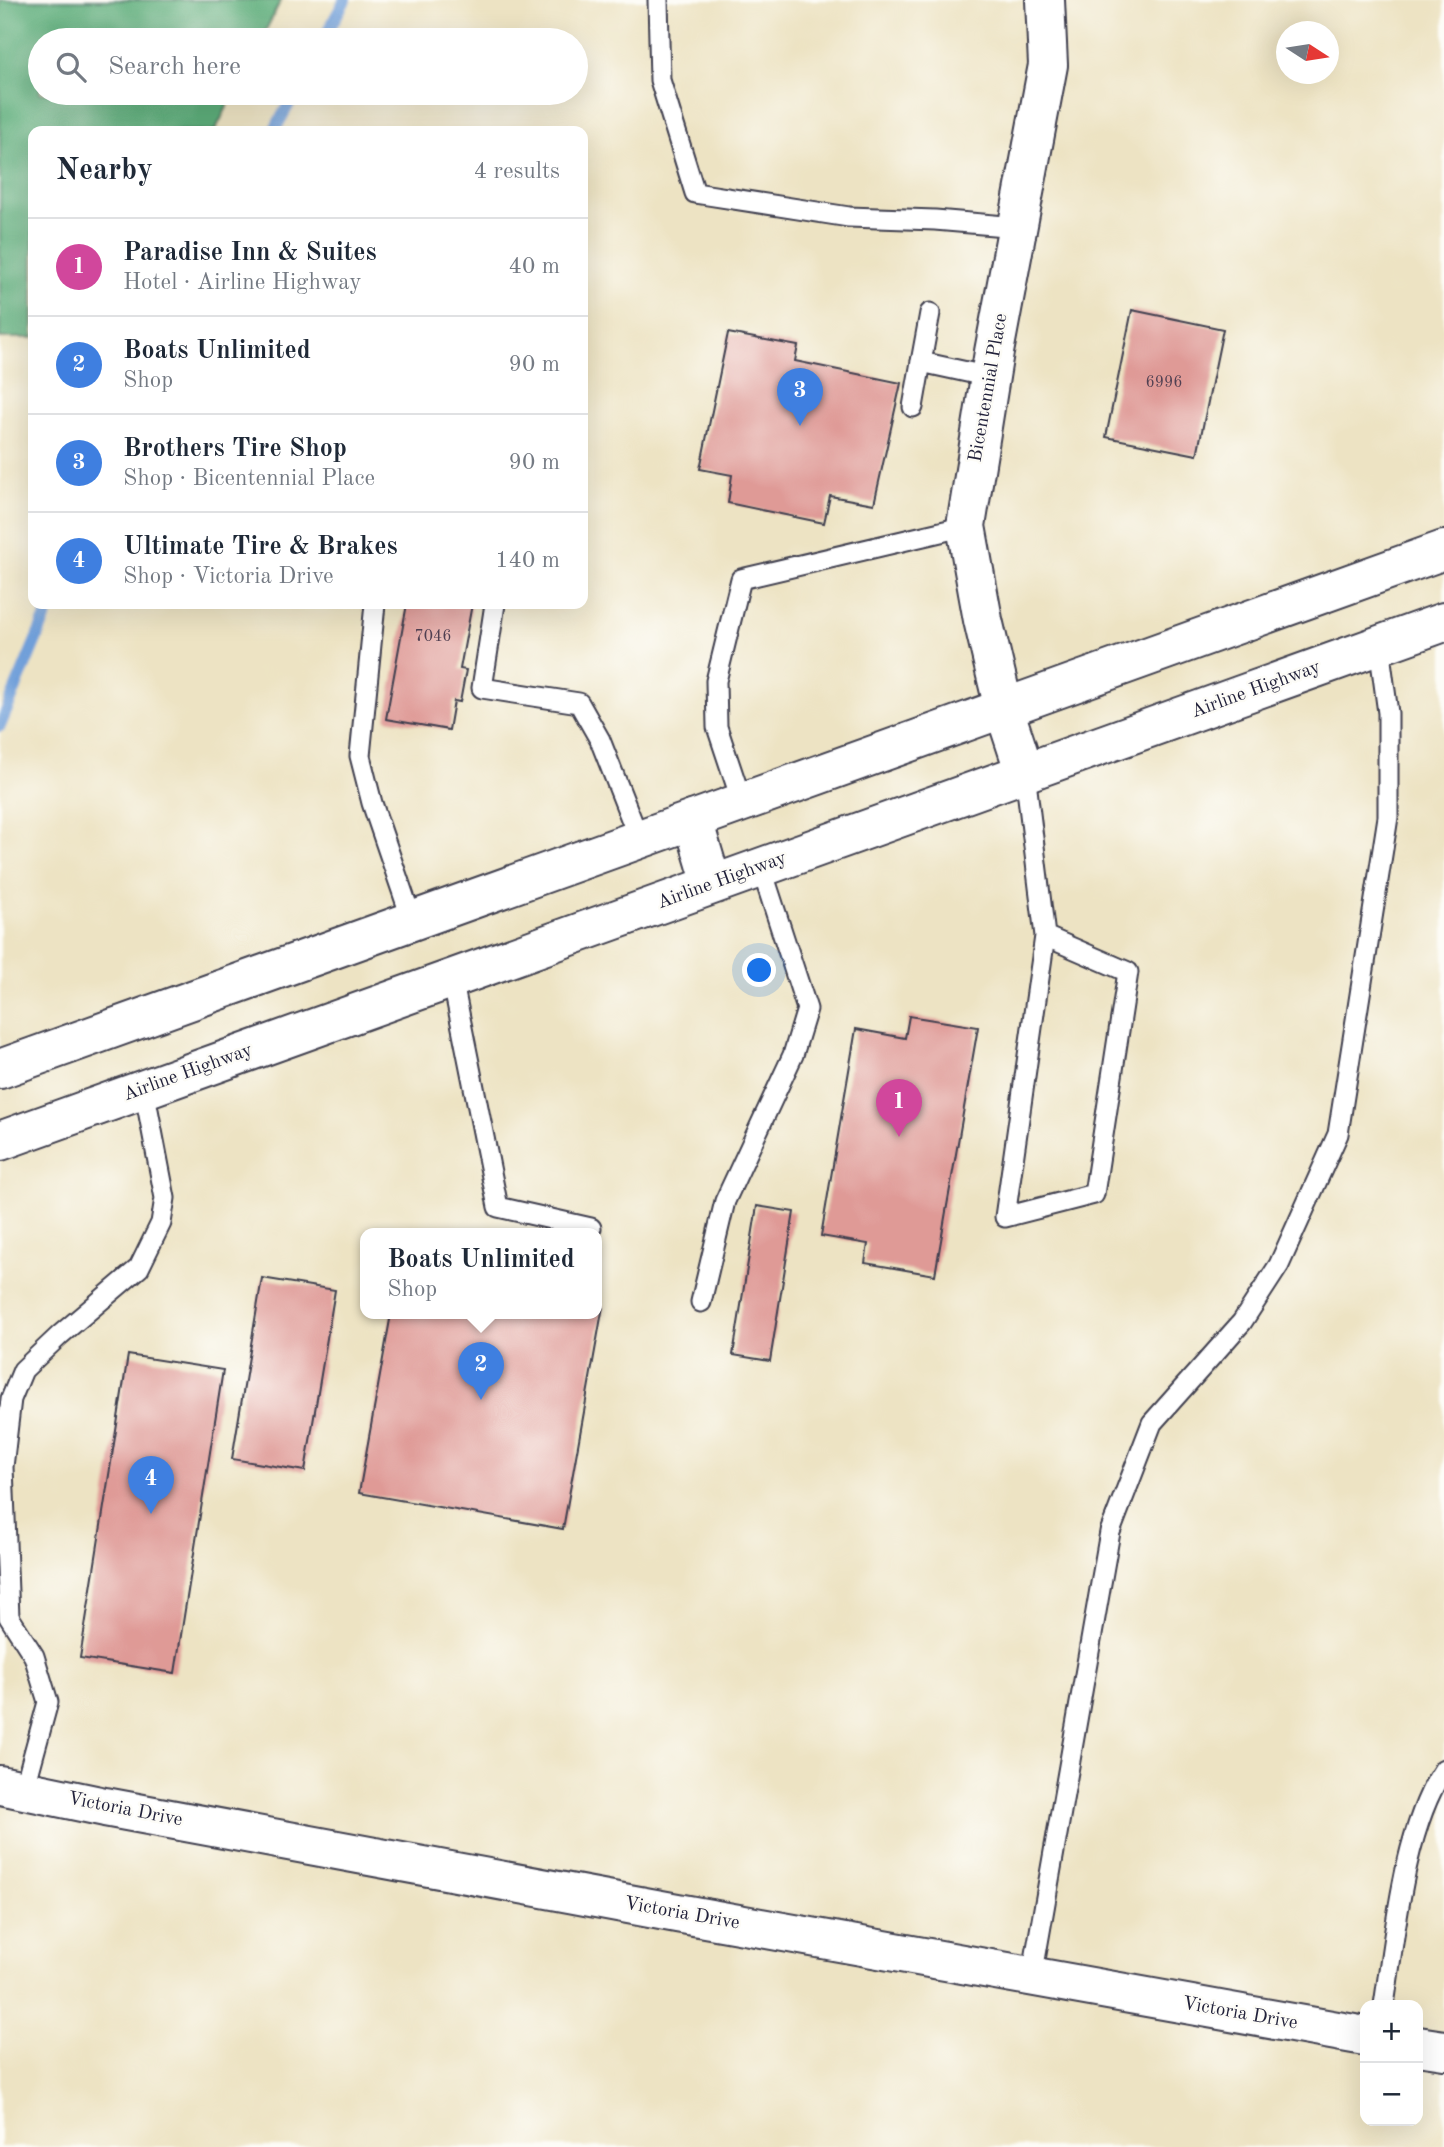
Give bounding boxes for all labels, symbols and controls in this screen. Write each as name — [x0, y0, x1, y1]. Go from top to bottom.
north arrow — [1276, 21, 1339, 84]
search box — [28, 28, 588, 105]
icon: search — [52, 48, 90, 86]
text: Search here — [108, 54, 241, 80]
text: Nearby — [56, 156, 153, 186]
text: 4 results — [474, 160, 560, 183]
text: Paradise Inn & Suites — [123, 240, 377, 266]
text: 1 — [72, 255, 86, 278]
text: 40 m — [509, 255, 560, 278]
text: Hotel · Airline Highway — [123, 271, 361, 294]
street label: Bicentennial Place — [967, 312, 1011, 464]
text: Boats Unlimited — [123, 338, 311, 364]
text: 2 — [72, 353, 86, 376]
text: 90 m — [509, 353, 560, 376]
pin: 3 — [777, 368, 823, 426]
text: Shop — [123, 369, 173, 392]
house number: 6996 — [1145, 375, 1183, 391]
text: Brothers Tire Shop — [123, 436, 347, 462]
text: 3 — [72, 451, 86, 474]
text: 90 m — [509, 451, 560, 474]
text: Shop · Bicentennial Place — [123, 467, 375, 490]
text: Ultimate Tire & Brakes — [123, 534, 398, 560]
text: 4 — [72, 549, 86, 572]
text: 140 m — [495, 549, 560, 572]
text: Shop · Victoria Drive — [123, 565, 334, 588]
house number: 7046 — [414, 629, 452, 645]
street label: Airline Highway — [1189, 658, 1323, 722]
street label: Airline Highway — [655, 849, 789, 913]
your location — [742, 953, 776, 987]
street label: Airline Highway — [121, 1041, 255, 1105]
pin: 1 — [876, 1079, 922, 1137]
popup — [360, 1228, 602, 1319]
text: Boats Unlimited — [387, 1247, 575, 1273]
text: Shop — [387, 1278, 437, 1301]
pin: 2 — [458, 1342, 504, 1400]
pin: 4 — [128, 1456, 174, 1514]
street label: Victoria Drive — [66, 1790, 184, 1830]
street label: Victoria Drive — [623, 1895, 741, 1933]
street label: Victoria Drive — [1181, 1995, 1299, 2033]
map controls — [1360, 2000, 1423, 2126]
button: + — [1360, 2000, 1423, 2063]
button: − — [1360, 2063, 1423, 2126]

